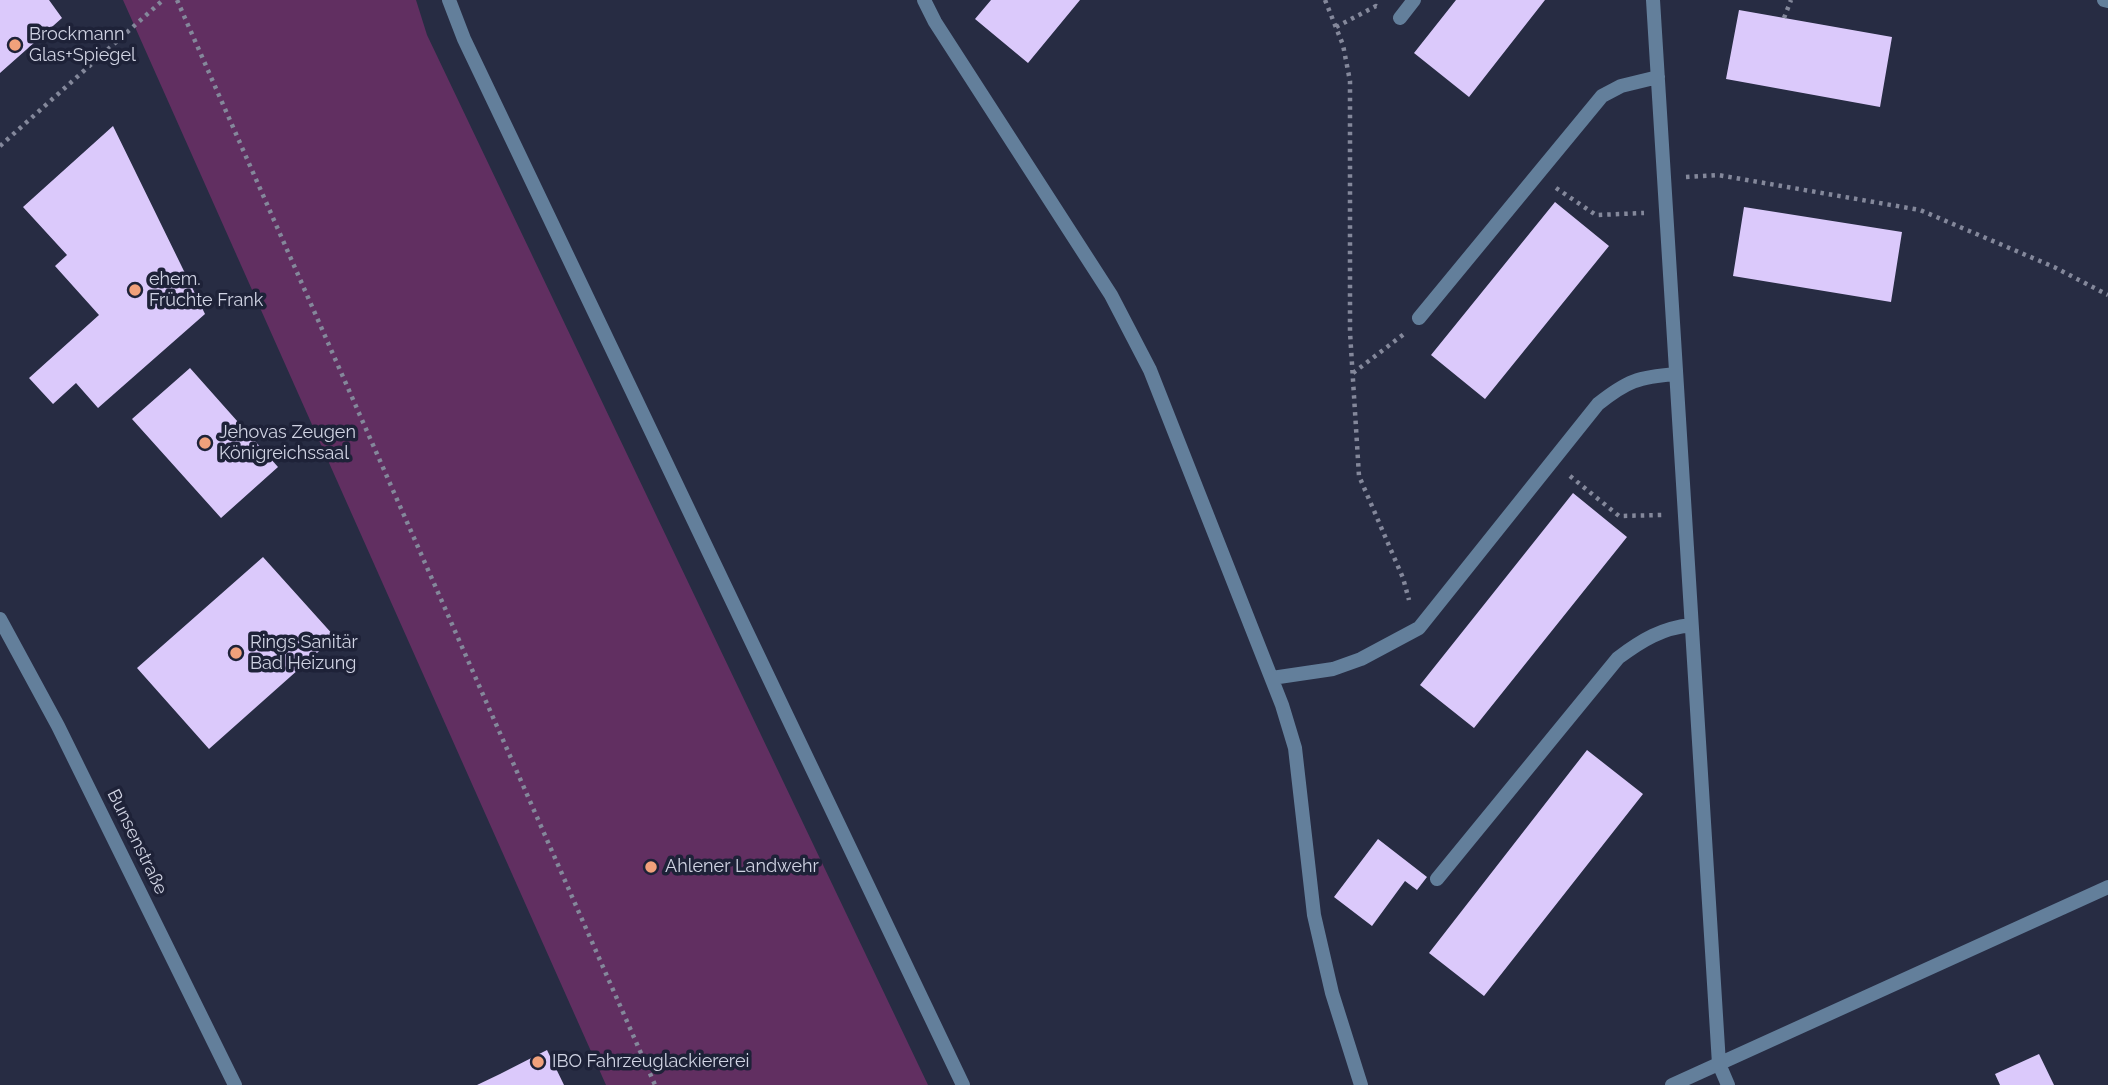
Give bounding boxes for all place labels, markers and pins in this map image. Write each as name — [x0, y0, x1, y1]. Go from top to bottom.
place label: Brockmann Glas+Spiegel — [29, 24, 136, 66]
marker: Brockmann Glas+Spiegel — [7, 37, 23, 53]
place label: ehem. Früchte Frank — [149, 269, 263, 312]
marker: ehem. Früchte Frank — [127, 282, 143, 298]
place label: Jehovas Zeugen Königreichssaal — [219, 422, 356, 464]
marker: Jehovas Zeugen Königreichssaal — [197, 435, 213, 451]
place label: Rings Sanitär Bad Heizung — [250, 632, 358, 674]
marker: Rings Sanitär Bad Heizung — [228, 645, 244, 661]
place label: Ahlener Landwehr — [665, 856, 819, 878]
marker: Ahlener Landwehr — [643, 859, 659, 875]
place label: IBO Fahrzeuglackiererei — [552, 1051, 749, 1073]
marker: IBO Fahrzeuglackiererei — [530, 1054, 546, 1070]

